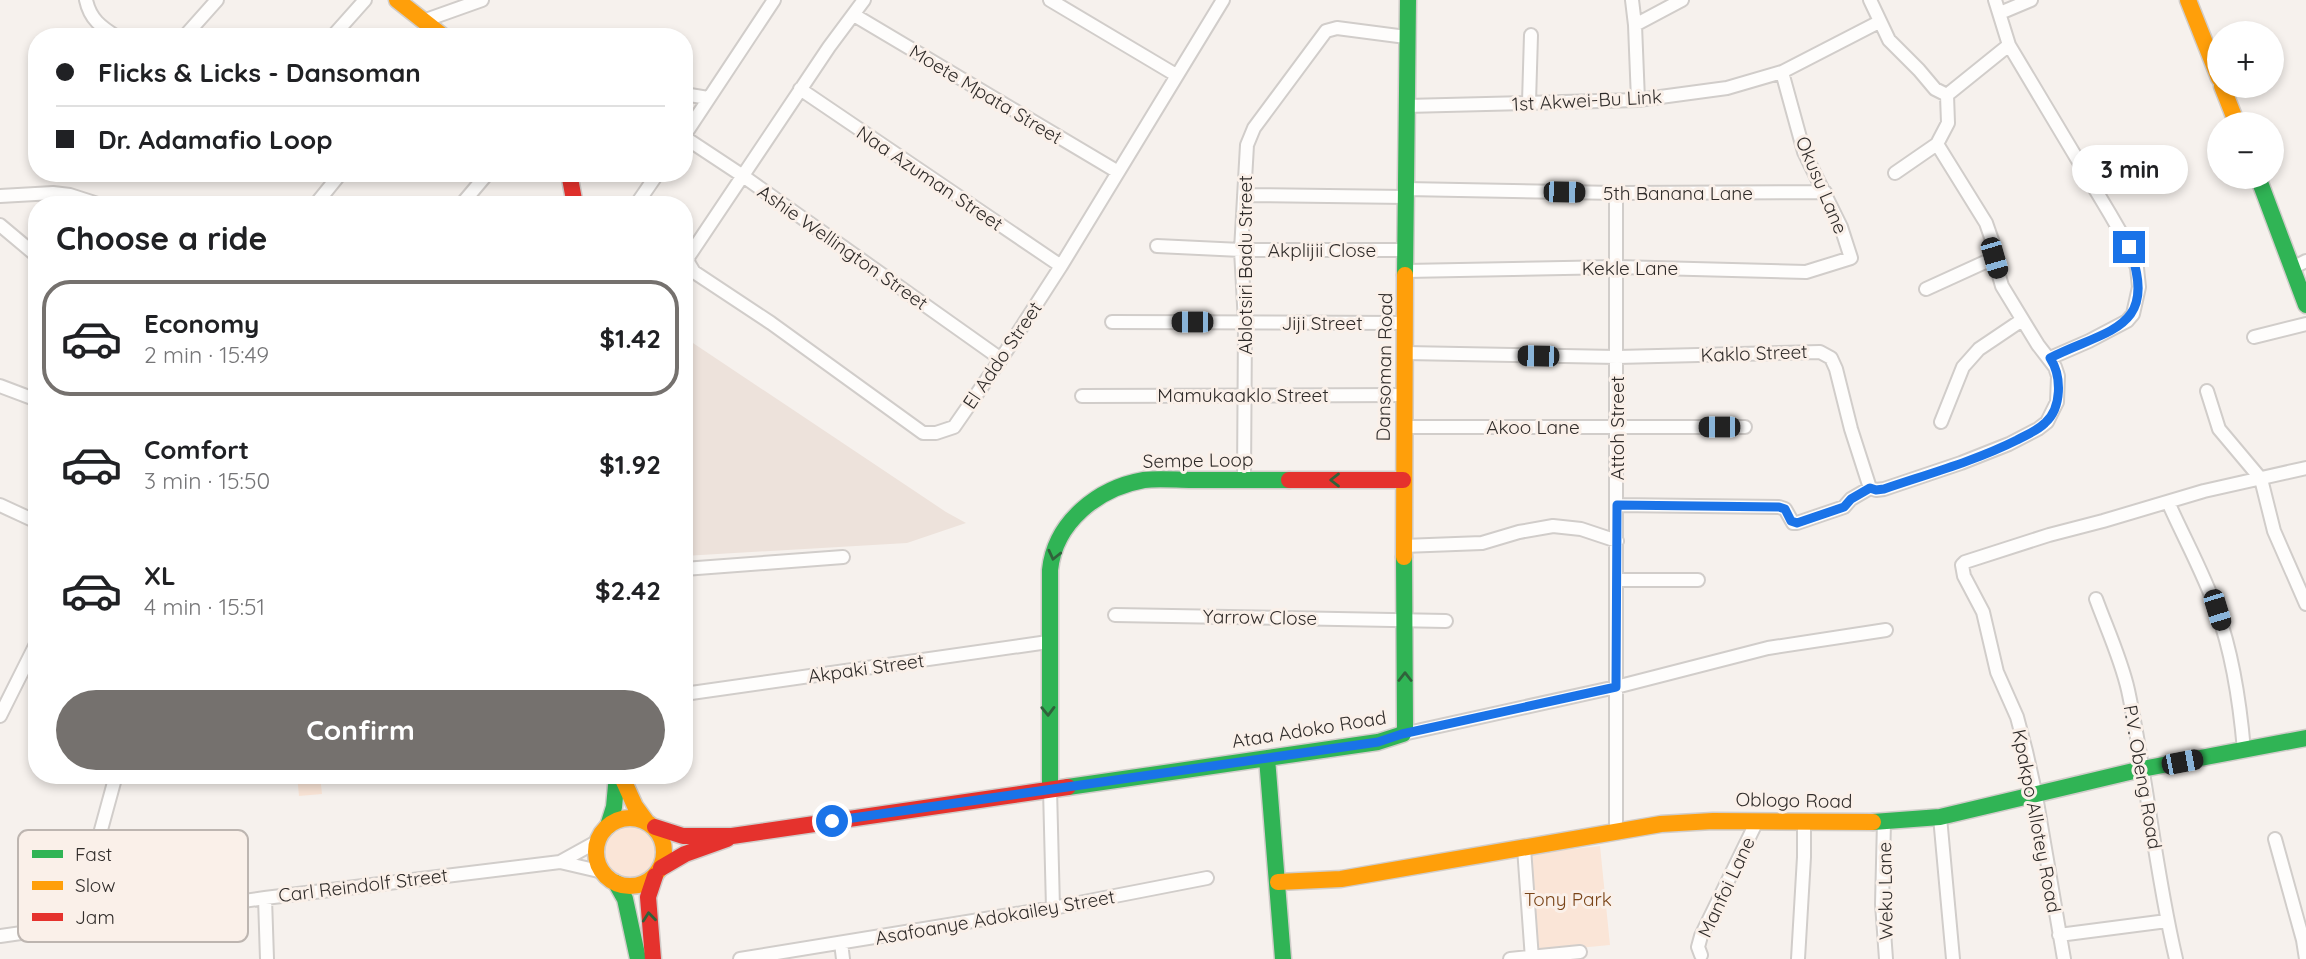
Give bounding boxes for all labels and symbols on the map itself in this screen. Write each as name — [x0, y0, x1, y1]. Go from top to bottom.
street label: Moete Mpata Street — [905, 39, 1067, 149]
street label: 1st Akwei-Bu Link — [1511, 84, 1663, 116]
street label: Naa Azuman Street — [852, 120, 1008, 236]
street label: Okusu Lane — [1791, 133, 1853, 237]
callout: 3 min — [2071, 146, 2187, 194]
street label: Ablotsiri Badu Street — [1233, 175, 1257, 355]
street label: Ashie Wellington Street — [753, 179, 933, 315]
car — [1543, 181, 1586, 203]
street label: 5th Banana Lane — [1603, 181, 1753, 205]
route end — [2113, 231, 2145, 263]
car — [1979, 235, 2010, 281]
street label: Akplijii Close — [1268, 238, 1376, 262]
street label: Kekle Lane — [1582, 256, 1678, 280]
street label: Dansoman Road — [1371, 292, 1397, 442]
street label: El Addo Street — [957, 297, 1047, 413]
street label: Jiji Street — [1281, 311, 1363, 335]
car — [1172, 312, 1214, 333]
street label: Kaklo Street — [1700, 339, 1808, 367]
car — [1517, 345, 1560, 367]
street label: Attoh Street — [1605, 376, 1629, 480]
street label: Mamukaaklo Street — [1157, 383, 1329, 407]
street label: Akoo Lane — [1486, 415, 1580, 439]
car — [1699, 417, 1741, 438]
street label: Sempe Loop — [1142, 447, 1254, 473]
one-way arrow — [1329, 472, 1340, 488]
one-way arrow — [1047, 548, 1062, 560]
car — [2201, 587, 2234, 633]
street label: Yarrow Close — [1203, 604, 1317, 630]
street label: Akpaki Street — [806, 648, 926, 688]
one-way arrow — [1397, 671, 1413, 682]
street label: P.V. Obeng Road — [2118, 703, 2168, 851]
one-way arrow — [1041, 705, 1056, 716]
street label: Ataa Adoko Road — [1230, 705, 1388, 753]
street label: Kpakpo Allotey Road — [2007, 727, 2067, 915]
car — [2160, 748, 2205, 776]
street label: Oblogo Road — [1735, 787, 1853, 813]
route start — [816, 805, 848, 837]
legend — [18, 830, 248, 942]
street label: Manfoi Lane — [1692, 833, 1760, 941]
text: Fast — [75, 842, 112, 866]
street label: Weku Lane — [1872, 842, 1898, 940]
street label: Carl Reindolf Street — [277, 863, 449, 907]
text: Slow — [75, 873, 116, 897]
street label: Asafoanye Adokailey Street — [873, 884, 1117, 950]
park label: Tony Park — [1524, 887, 1612, 911]
text: Jam — [75, 905, 115, 929]
one-way arrow — [642, 911, 657, 922]

